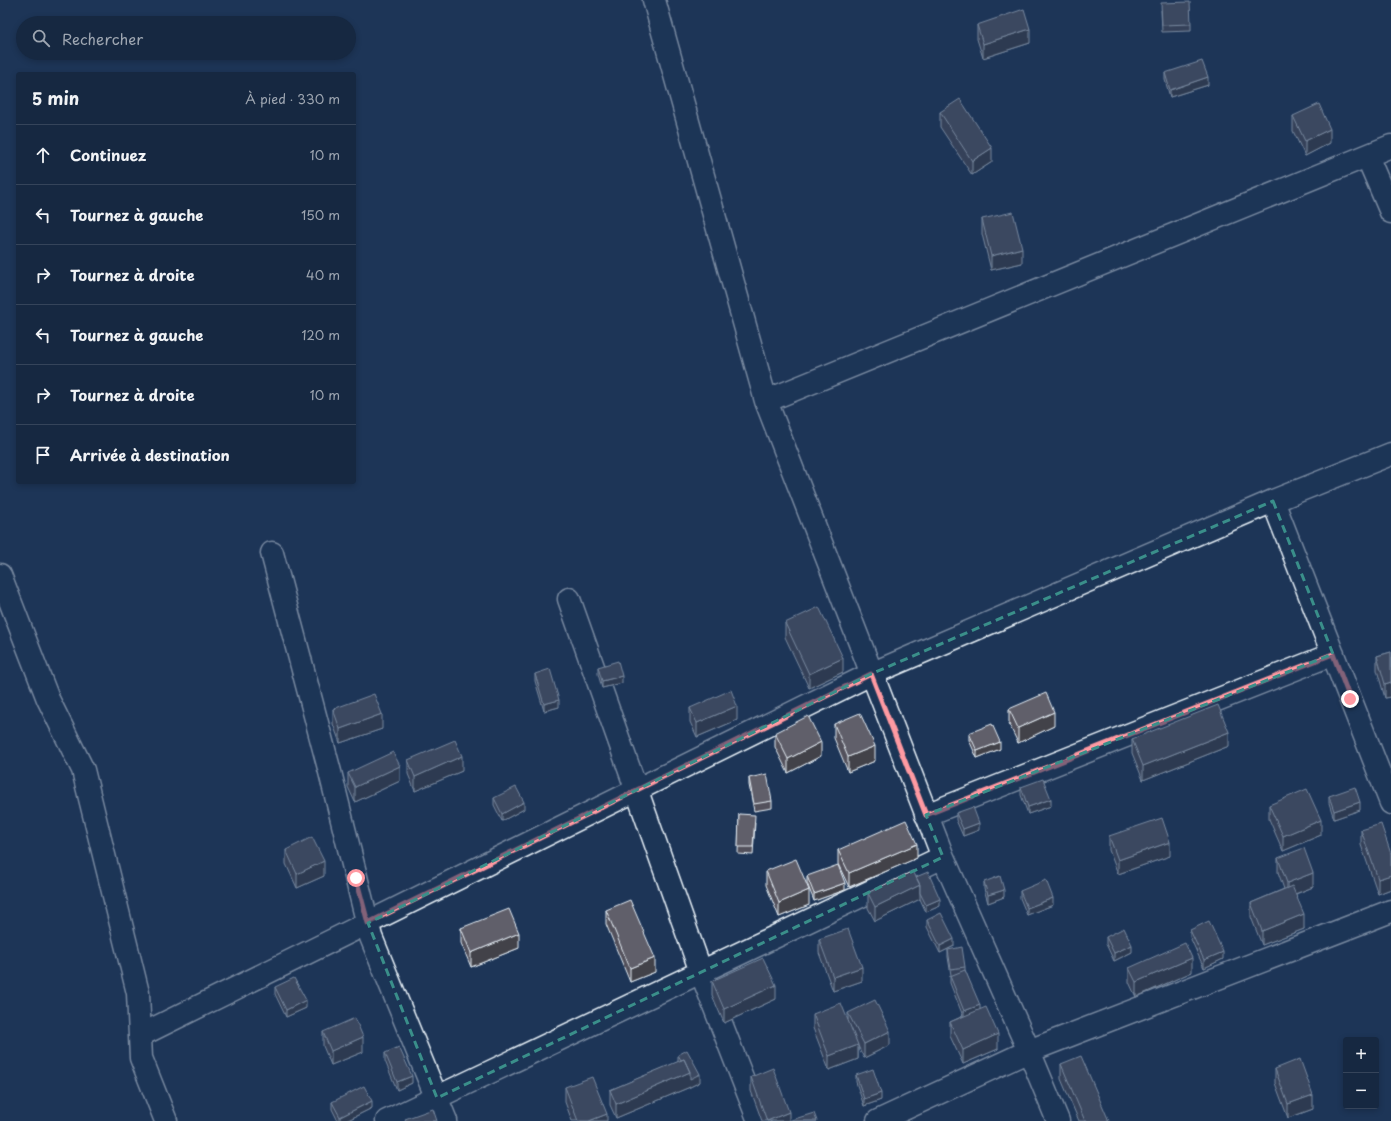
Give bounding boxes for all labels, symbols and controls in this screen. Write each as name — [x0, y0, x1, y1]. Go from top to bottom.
search box — [16, 16, 356, 60]
icon: search — [30, 27, 52, 49]
text: Rechercher — [62, 27, 143, 50]
text: 5 min — [32, 85, 79, 111]
text: À pied · 330 m — [245, 89, 340, 108]
text: Continuez — [70, 143, 146, 166]
icon: ahead — [32, 144, 54, 166]
text: 10 m — [310, 145, 340, 164]
text: Tournez à gauche — [70, 203, 204, 226]
icon: left — [32, 204, 54, 226]
text: 150 m — [301, 205, 340, 224]
text: Tournez à droite — [70, 263, 195, 286]
icon: right — [32, 264, 54, 286]
text: 40 m — [306, 265, 340, 284]
text: Tournez à gauche — [70, 323, 204, 346]
icon: left — [32, 324, 54, 346]
text: 120 m — [301, 325, 340, 344]
text: Tournez à droite — [70, 383, 195, 406]
icon: right — [32, 384, 54, 406]
text: 10 m — [310, 385, 340, 404]
text: Arrivée à destination — [70, 443, 230, 466]
icon: arrive — [32, 444, 54, 466]
route end — [1341, 690, 1359, 708]
route start — [347, 869, 365, 887]
map controls — [1343, 1037, 1379, 1109]
button: + — [1343, 1037, 1379, 1073]
button: − — [1343, 1073, 1379, 1109]

